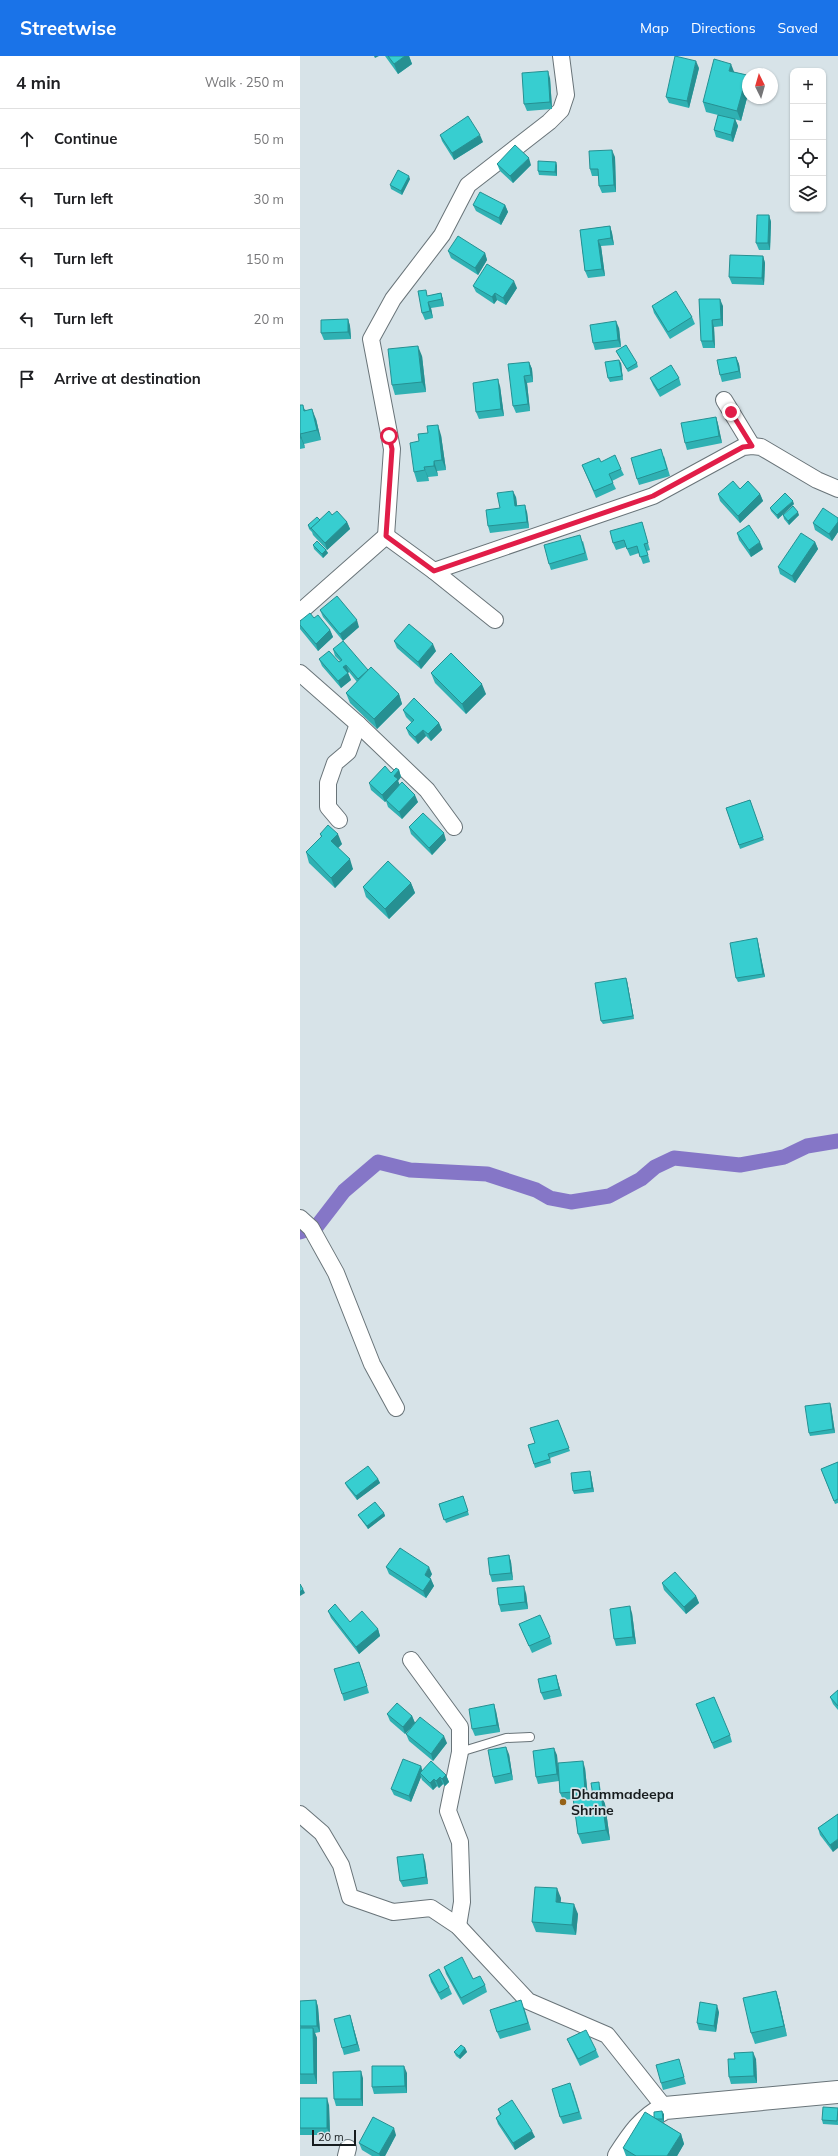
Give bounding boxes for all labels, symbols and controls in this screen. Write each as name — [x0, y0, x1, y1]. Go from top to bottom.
text: Streetwise — [20, 16, 116, 40]
text: Map — [640, 19, 669, 37]
text: Directions — [691, 19, 756, 37]
text: Saved — [778, 19, 818, 37]
north arrow — [742, 68, 778, 104]
map controls — [790, 68, 826, 212]
button: + — [790, 68, 826, 104]
text: 4 min — [16, 72, 61, 93]
text: Walk · 250 m — [205, 74, 284, 90]
button: − — [790, 104, 826, 140]
icon: ahead — [16, 128, 38, 150]
text: Continue — [54, 129, 117, 148]
text: 50 m — [254, 131, 284, 147]
button: locate — [790, 140, 826, 176]
button: layers — [790, 176, 826, 212]
icon: left — [16, 188, 38, 210]
text: Turn left — [54, 189, 113, 208]
text: 30 m — [254, 191, 284, 207]
icon: left — [16, 248, 38, 270]
text: Turn left — [54, 249, 113, 268]
text: 150 m — [246, 251, 284, 267]
icon: left — [16, 308, 38, 330]
text: Turn left — [54, 309, 113, 328]
text: 20 m — [254, 311, 284, 327]
icon: arrive — [16, 368, 38, 390]
text: Arrive at destination — [54, 369, 201, 388]
route end — [722, 403, 740, 421]
route start — [380, 427, 398, 445]
place label: Dhammadeepa Shrine — [571, 1785, 674, 1819]
marker: Dhammadeepa Shrine — [558, 1797, 568, 1807]
scale bar — [312, 2128, 356, 2147]
text: 20 m — [318, 2130, 344, 2144]

